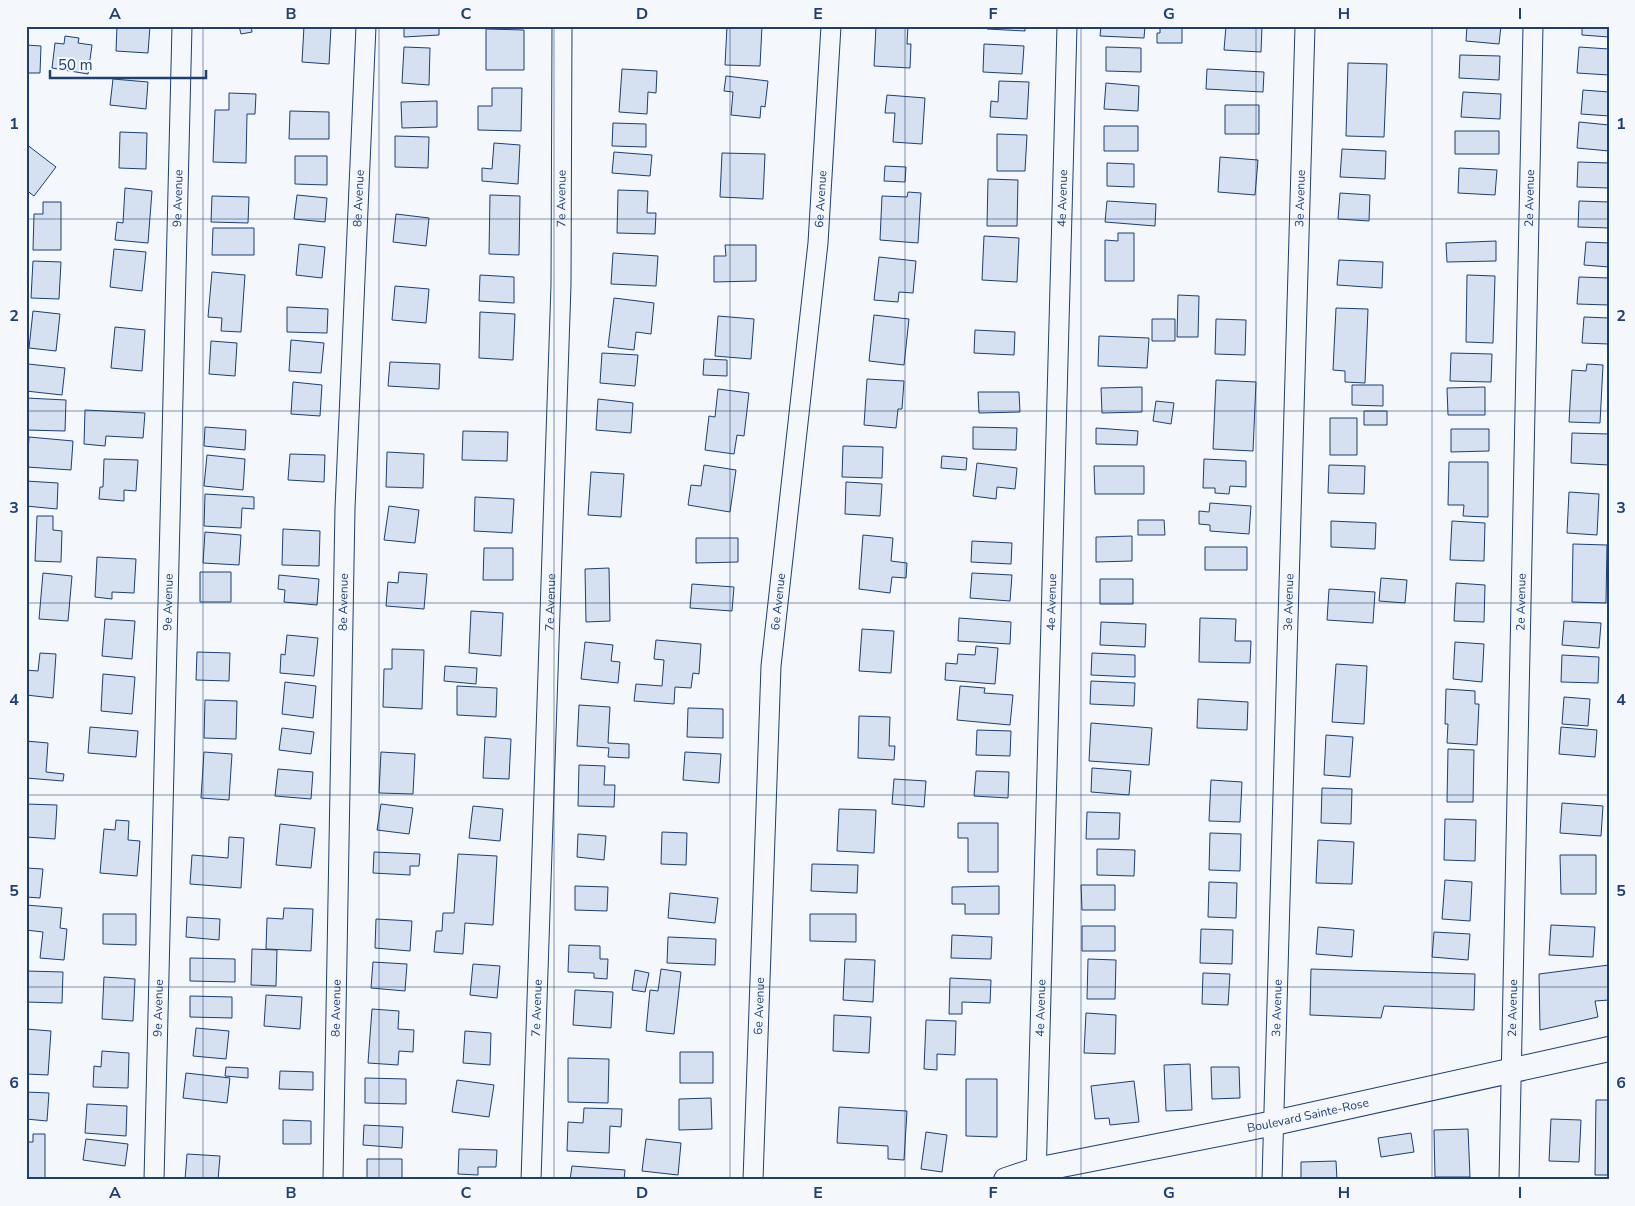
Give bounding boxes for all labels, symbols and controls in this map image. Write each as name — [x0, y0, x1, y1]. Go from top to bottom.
text: A — [109, 3, 121, 25]
text: B — [285, 3, 297, 25]
text: C — [461, 3, 472, 25]
text: D — [636, 3, 648, 25]
text: E — [813, 3, 823, 25]
text: F — [989, 3, 998, 25]
text: G — [1163, 3, 1175, 25]
text: H — [1338, 3, 1350, 25]
text: I — [1518, 3, 1522, 25]
scale bar — [50, 48, 206, 80]
text: 50 m — [58, 55, 93, 75]
text: 1 — [9, 113, 19, 135]
text: 1 — [1616, 113, 1626, 135]
street label: 9e Avenue — [169, 169, 187, 227]
street label: 8e Avenue — [349, 169, 368, 228]
street label: 4e Avenue — [1054, 169, 1071, 227]
street label: 3e Avenue — [1291, 169, 1309, 227]
street label: 2e Avenue — [1521, 169, 1538, 227]
street label: 7e Avenue — [553, 170, 569, 227]
street label: 6e Avenue — [811, 170, 830, 228]
text: 2 — [9, 305, 19, 327]
text: 2 — [1616, 305, 1626, 327]
text: 3 — [9, 497, 19, 519]
text: 3 — [1616, 497, 1626, 519]
street label: 6e Avenue — [767, 572, 789, 631]
street label: 9e Avenue — [159, 573, 177, 631]
street label: 8e Avenue — [335, 573, 352, 631]
street label: 7e Avenue — [541, 573, 559, 631]
street label: 4e Avenue — [1043, 573, 1060, 631]
street label: 3e Avenue — [1280, 573, 1297, 631]
street label: 2e Avenue — [1512, 573, 1530, 631]
text: 4 — [9, 689, 19, 711]
text: 4 — [1616, 689, 1626, 711]
text: 5 — [9, 880, 19, 902]
text: 5 — [1616, 880, 1626, 902]
street label: 6e Avenue — [750, 977, 768, 1035]
street label: 9e Avenue — [149, 979, 167, 1037]
street label: 8e Avenue — [328, 979, 345, 1037]
street label: 7e Avenue — [528, 979, 546, 1037]
street label: 4e Avenue — [1032, 979, 1049, 1037]
street label: 3e Avenue — [1268, 979, 1286, 1037]
street label: 2e Avenue — [1504, 979, 1521, 1037]
text: 6 — [9, 1072, 19, 1094]
text: 6 — [1616, 1072, 1626, 1094]
street label: Boulevard Sainte-Rose — [1246, 1094, 1370, 1136]
text: A — [109, 1182, 121, 1204]
text: B — [285, 1182, 297, 1204]
text: C — [461, 1182, 472, 1204]
text: D — [636, 1182, 648, 1204]
text: E — [813, 1182, 823, 1204]
text: F — [989, 1182, 998, 1204]
text: G — [1163, 1182, 1175, 1204]
text: H — [1338, 1182, 1350, 1204]
text: I — [1518, 1182, 1522, 1204]

